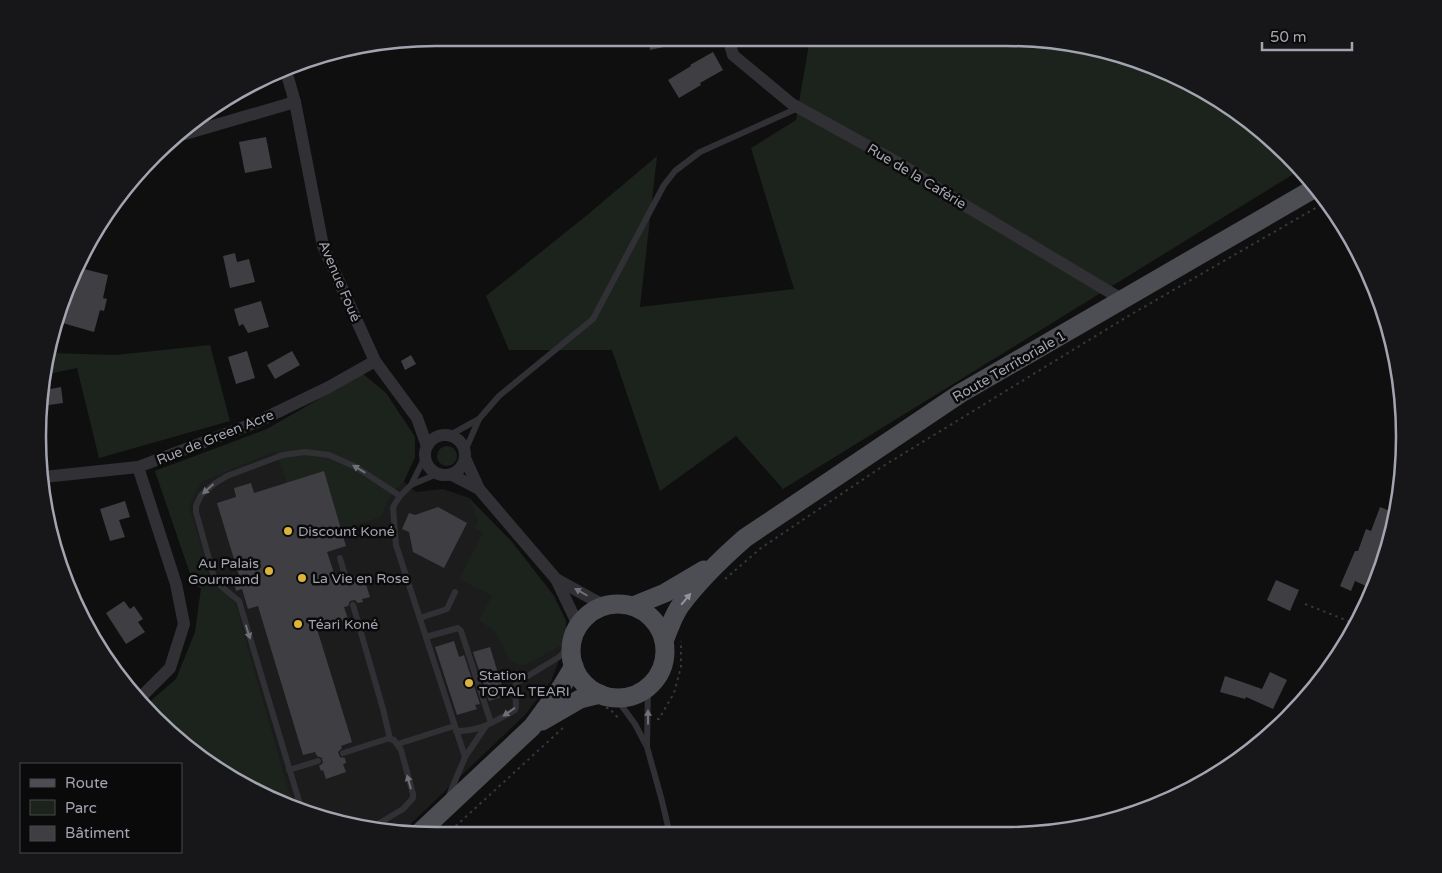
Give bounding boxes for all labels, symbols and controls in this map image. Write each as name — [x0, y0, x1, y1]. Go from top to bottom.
scale bar — [1262, 20, 1352, 52]
text: 50 m — [1270, 28, 1307, 46]
street label: Rue de la Caférie — [864, 140, 969, 213]
street label: Avenue Foué — [315, 238, 364, 324]
street label: Route Territoriale 1 — [950, 327, 1069, 406]
street label: Rue de Green Acre — [154, 406, 276, 469]
one-way arrow — [353, 465, 366, 474]
one-way arrow — [203, 483, 215, 495]
place label: Discount Koné — [298, 523, 395, 540]
marker: Discount Koné — [282, 525, 294, 537]
place label: Au Palais Gourmand — [188, 555, 259, 588]
marker: Au Palais Gourmand — [263, 565, 275, 577]
place label: La Vie en Rose — [312, 570, 409, 587]
marker: La Vie en Rose — [296, 572, 308, 584]
one-way arrow — [574, 588, 587, 597]
one-way arrow — [680, 593, 691, 606]
place label: Téari Koné — [308, 616, 378, 633]
marker: Téari Koné — [292, 618, 304, 630]
one-way arrow — [245, 625, 253, 640]
place label: Station TOTAL TEARI — [479, 667, 570, 700]
marker: Station TOTAL TEARI — [463, 677, 475, 689]
one-way arrow — [502, 707, 516, 717]
one-way arrow — [644, 709, 652, 725]
legend — [20, 763, 182, 853]
text: Route — [65, 774, 108, 792]
one-way arrow — [405, 774, 413, 789]
text: Parc — [65, 799, 97, 817]
text: Bâtiment — [65, 824, 130, 842]

